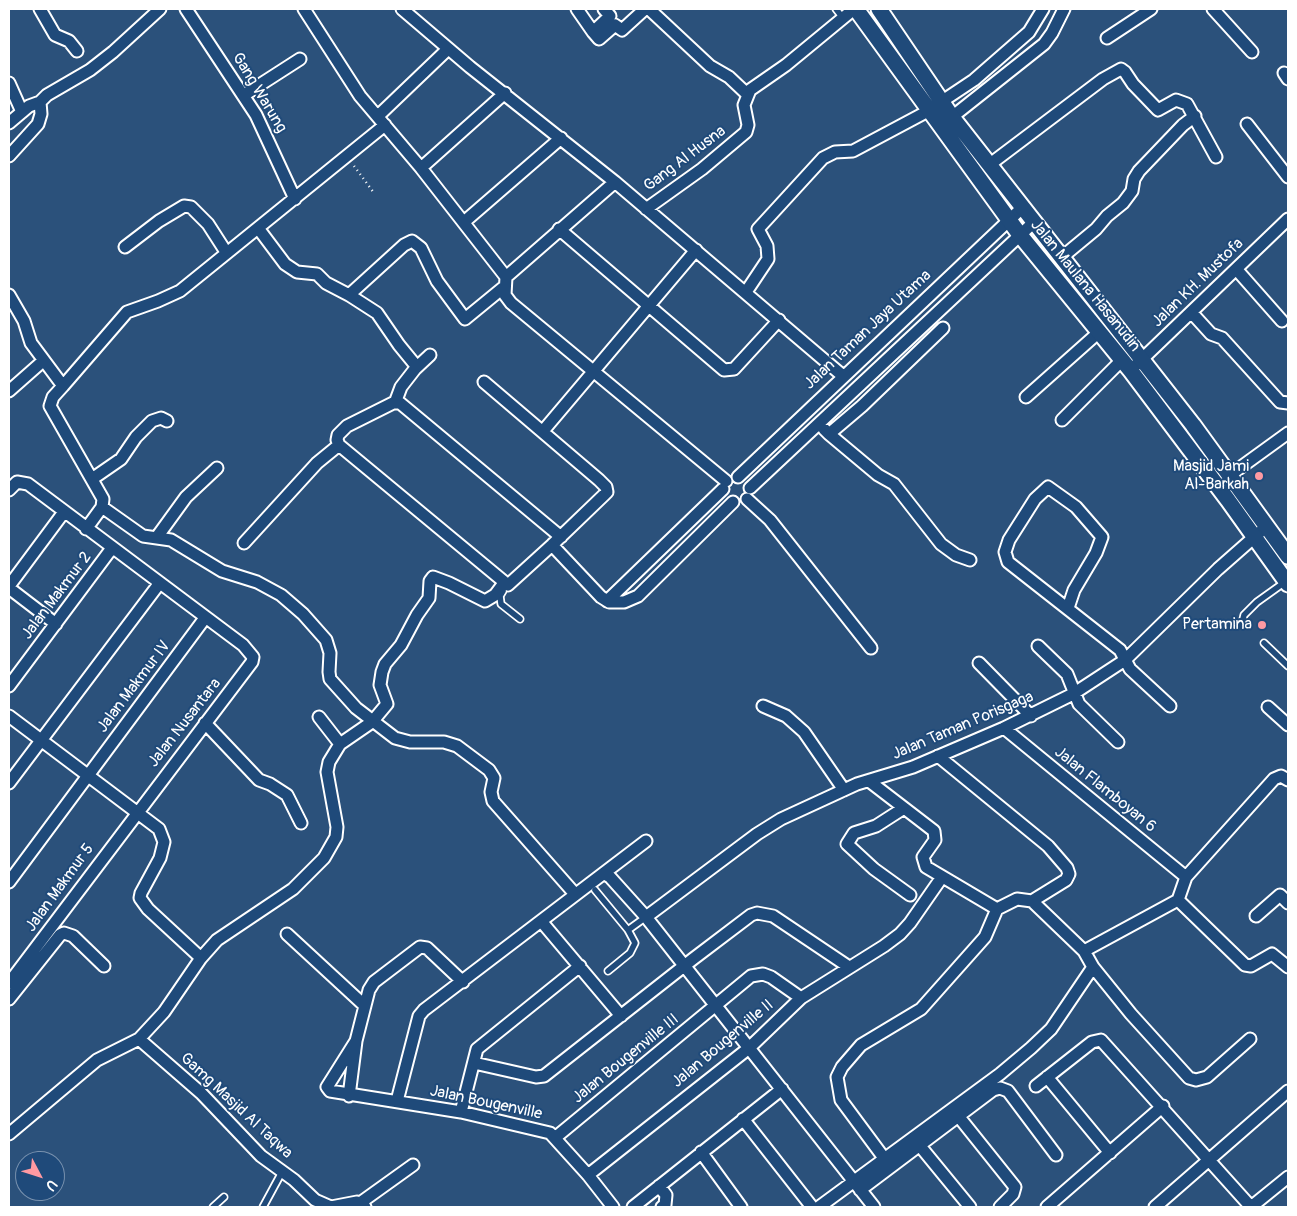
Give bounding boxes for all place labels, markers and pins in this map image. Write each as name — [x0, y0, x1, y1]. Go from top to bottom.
place label: Masjid Jami Al-Barkah — [1173, 457, 1249, 495]
marker: Masjid Jami Al-Barkah — [1253, 470, 1265, 482]
place label: Pertamina — [1182, 615, 1252, 635]
marker: Pertamina — [1256, 619, 1268, 631]

